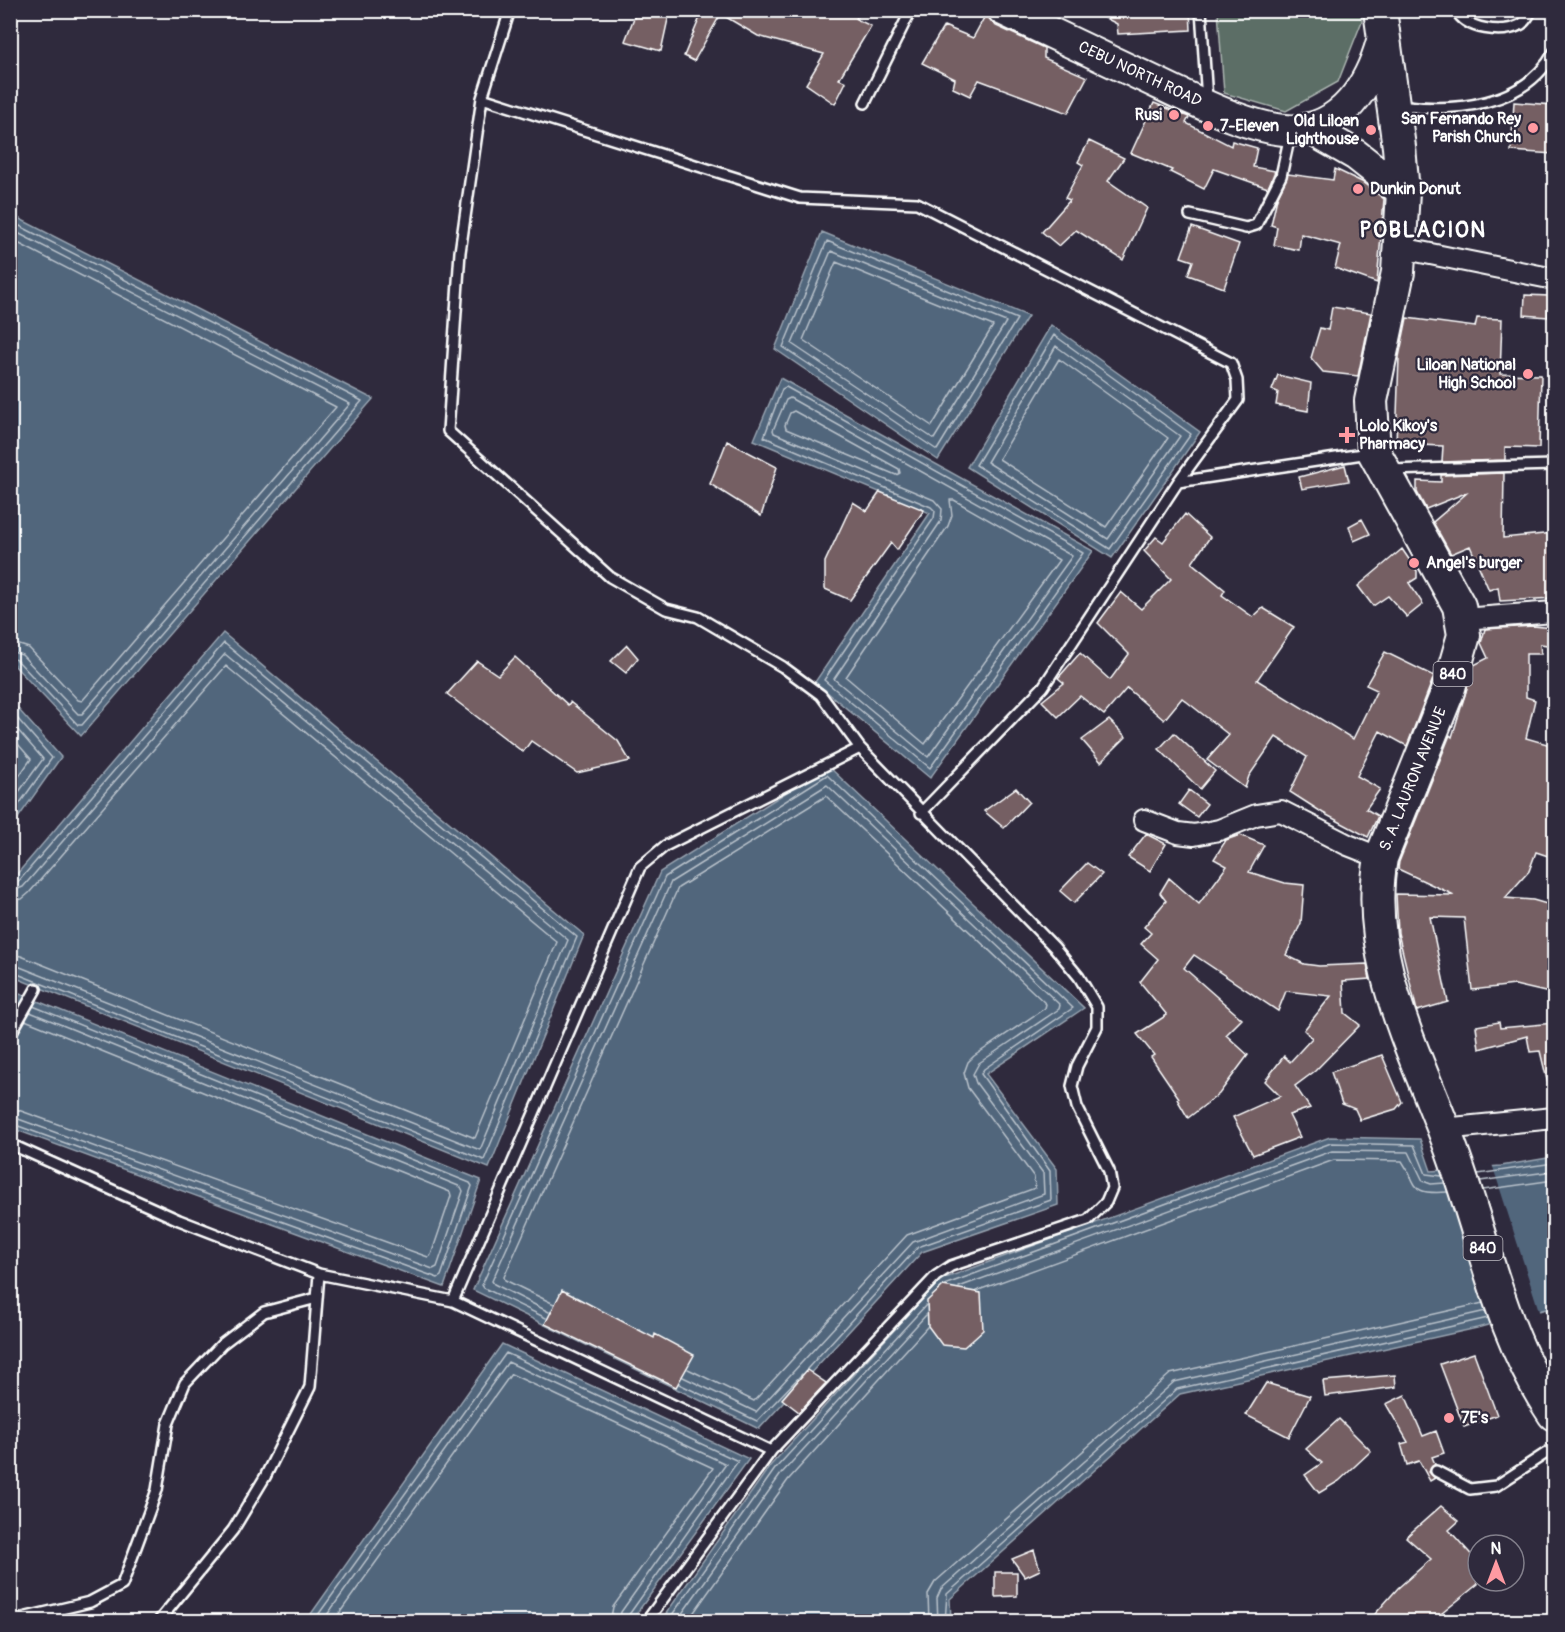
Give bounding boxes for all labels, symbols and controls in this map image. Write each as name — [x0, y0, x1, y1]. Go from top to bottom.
street label: CEBU NORTH ROAD — [1075, 37, 1205, 111]
place label: Rusi — [1135, 105, 1162, 125]
marker: Rusi — [1167, 108, 1181, 122]
place label: San Fernando Rey Parish Church — [1401, 109, 1521, 147]
place label: Old Liloan Lighthouse — [1286, 111, 1360, 149]
place label: 7-Eleven — [1220, 116, 1279, 136]
marker: 7-Eleven — [1201, 119, 1215, 133]
marker: San Fernando Rey Parish Church — [1526, 121, 1540, 135]
marker: Old Liloan Lighthouse — [1364, 123, 1378, 137]
place label: Dunkin Donut — [1370, 179, 1461, 199]
marker: Dunkin Donut — [1351, 182, 1365, 196]
district label: POBLACION — [1359, 216, 1487, 244]
place label: Liloan National High School — [1416, 355, 1516, 393]
marker: Liloan National High School — [1521, 367, 1535, 381]
place label: Lolo Kikoy's Pharmacy — [1359, 416, 1438, 454]
marker: Lolo Kikoy's Pharmacy — [1340, 428, 1354, 442]
place label: Angel's burger — [1426, 553, 1523, 573]
marker: Angel's burger — [1407, 556, 1421, 570]
road number: 840 — [1434, 662, 1472, 686]
street label: S. A. LAURON AVENUE — [1375, 704, 1451, 854]
road number: 840 — [1464, 1236, 1502, 1260]
place label: 7E's — [1461, 1408, 1489, 1428]
marker: 7E's — [1442, 1411, 1456, 1425]
north arrow — [1466, 1533, 1526, 1593]
text: N — [1491, 1539, 1502, 1559]

